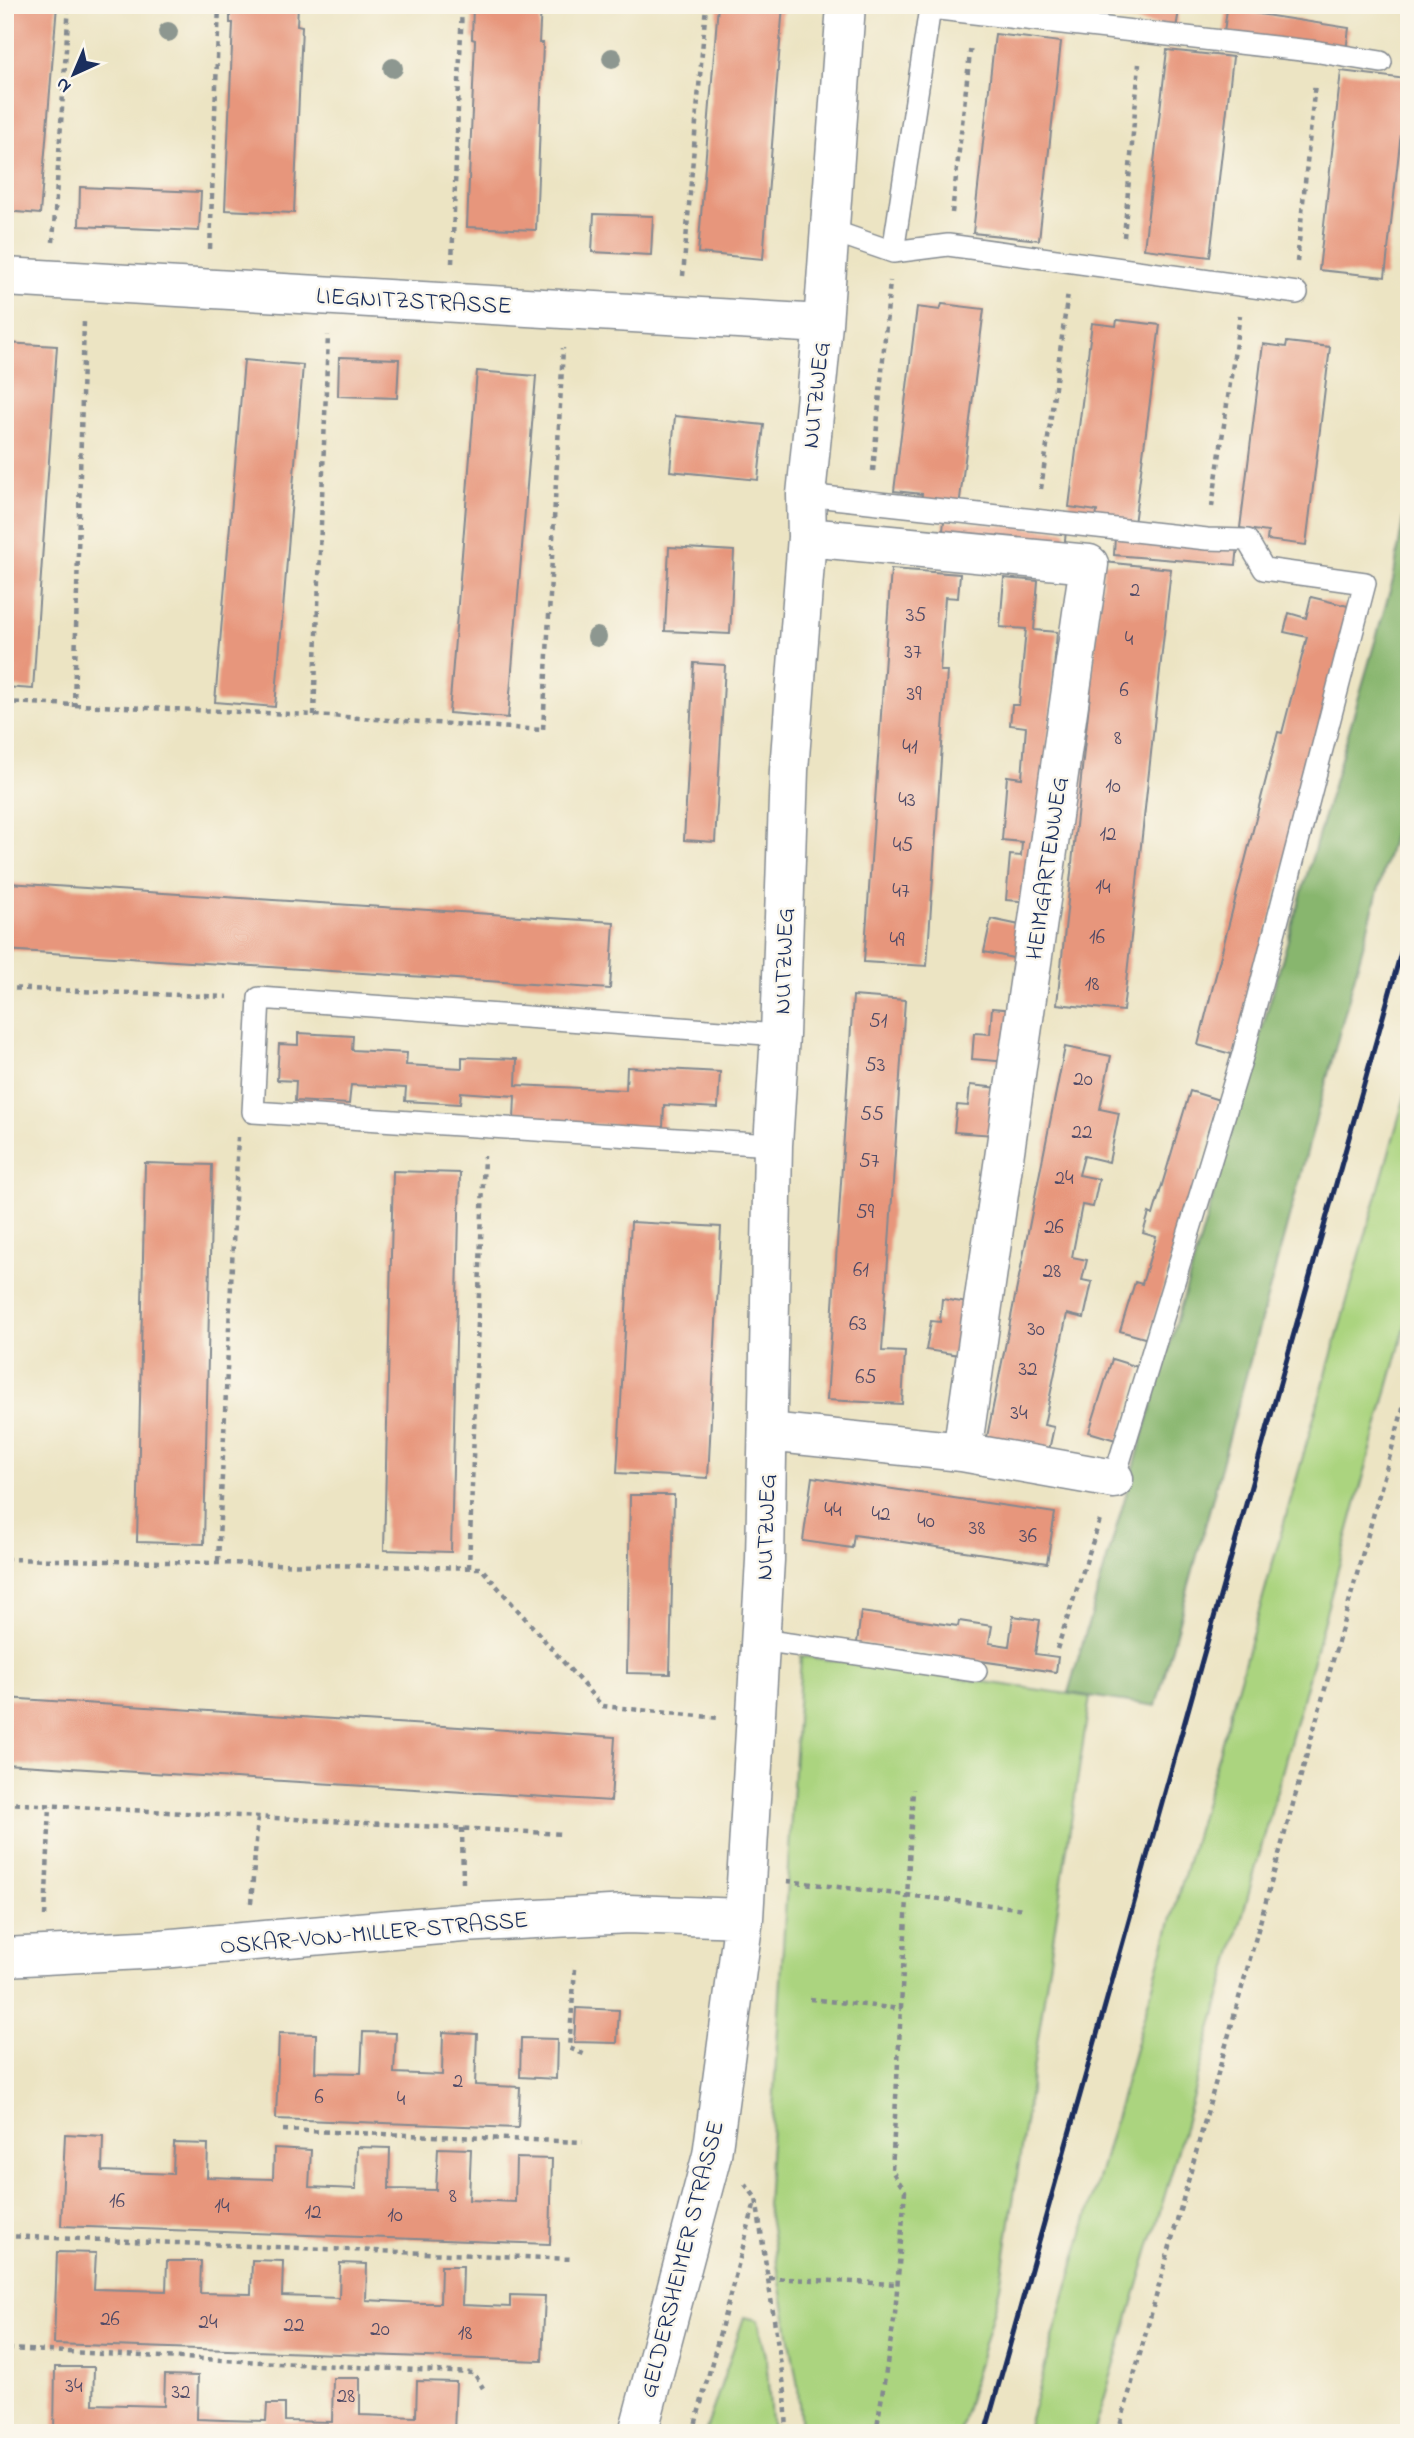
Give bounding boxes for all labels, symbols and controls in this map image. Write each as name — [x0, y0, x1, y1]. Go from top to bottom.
north arrow — [38, 38, 108, 108]
text: N — [50, 70, 78, 99]
street label: LIEGNITZSTRASSE — [315, 280, 513, 325]
street label: NUTZWEG — [794, 340, 840, 450]
house number: 2 — [1130, 576, 1140, 606]
house number: 35 — [906, 601, 926, 631]
house number: 4 — [1125, 625, 1134, 655]
house number: 37 — [904, 638, 922, 668]
house number: 6 — [1119, 676, 1129, 706]
house number: 39 — [907, 680, 922, 710]
house number: 8 — [1114, 724, 1122, 754]
house number: 41 — [902, 733, 918, 763]
house number: 10 — [1105, 772, 1121, 802]
street label: HEIMGARTENWEG — [1018, 775, 1079, 962]
house number: 43 — [898, 786, 916, 816]
house number: 12 — [1099, 820, 1117, 850]
house number: 45 — [893, 831, 913, 861]
house number: 14 — [1095, 873, 1111, 903]
house number: 47 — [892, 877, 910, 907]
street label: NUTZWEG — [766, 907, 805, 1015]
house number: 16 — [1089, 923, 1105, 953]
house number: 49 — [890, 926, 905, 956]
house number: 18 — [1085, 970, 1099, 1000]
house number: 51 — [869, 1007, 888, 1037]
house number: 53 — [865, 1051, 885, 1081]
house number: 20 — [1073, 1065, 1093, 1095]
house number: 55 — [860, 1100, 884, 1130]
house number: 22 — [1072, 1118, 1092, 1148]
house number: 57 — [859, 1147, 880, 1177]
house number: 24 — [1054, 1164, 1074, 1194]
house number: 59 — [856, 1198, 875, 1228]
house number: 26 — [1044, 1213, 1064, 1243]
house number: 61 — [853, 1256, 869, 1286]
house number: 28 — [1043, 1257, 1061, 1287]
house number: 63 — [849, 1310, 867, 1340]
house number: 30 — [1027, 1315, 1045, 1345]
house number: 32 — [1018, 1355, 1038, 1385]
house number: 65 — [855, 1363, 877, 1393]
house number: 34 — [1010, 1399, 1028, 1429]
street label: NUTZWEG — [748, 1473, 787, 1581]
house number: 44 — [824, 1496, 842, 1526]
house number: 42 — [871, 1500, 891, 1530]
house number: 40 — [917, 1507, 935, 1537]
house number: 38 — [969, 1514, 985, 1544]
house number: 36 — [1019, 1522, 1037, 1552]
street label: OSKAR-VON-MILLER-STRASSE — [219, 1904, 530, 1965]
house number: 2 — [453, 2067, 463, 2097]
house number: 6 — [314, 2083, 324, 2113]
house number: 4 — [397, 2085, 406, 2115]
street label: GELDERSHEIMER STRASSE — [632, 2117, 735, 2402]
house number: 8 — [449, 2182, 457, 2212]
house number: 16 — [109, 2187, 125, 2217]
house number: 14 — [214, 2192, 230, 2222]
house number: 12 — [304, 2198, 322, 2228]
house number: 10 — [387, 2201, 403, 2231]
house number: 26 — [100, 2305, 120, 2335]
house number: 24 — [198, 2308, 218, 2338]
house number: 22 — [284, 2311, 304, 2341]
house number: 20 — [370, 2315, 390, 2345]
house number: 18 — [458, 2319, 472, 2349]
house number: 34 — [65, 2372, 83, 2402]
house number: 32 — [171, 2378, 191, 2408]
house number: 28 — [337, 2382, 355, 2412]

